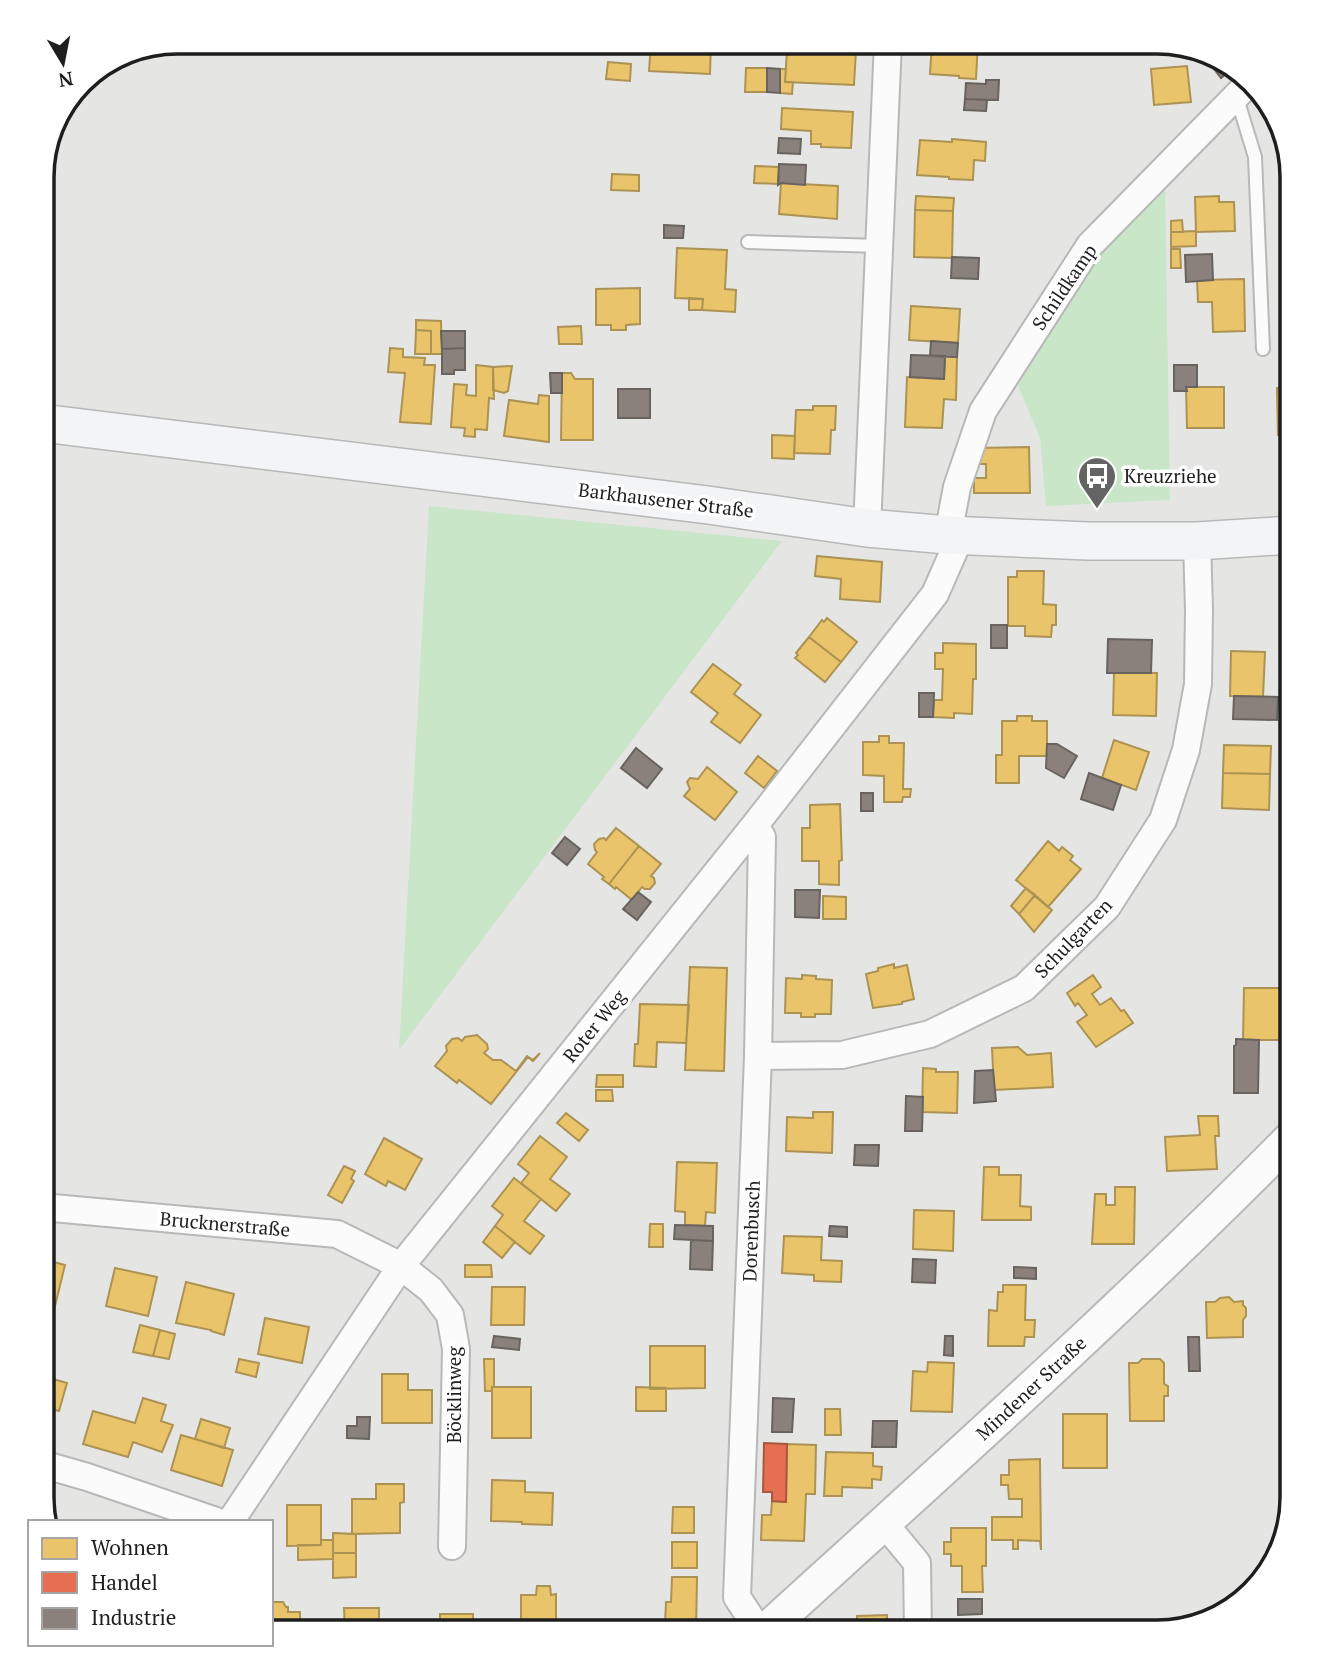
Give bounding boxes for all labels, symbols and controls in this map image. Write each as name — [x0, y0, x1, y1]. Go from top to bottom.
north arrow — [28, 28, 98, 98]
text: N — [56, 67, 75, 94]
street label: Schildkamp — [1026, 239, 1102, 335]
bus stop icon: Kreuzriehe — [1076, 455, 1118, 510]
place label: Kreuzriehe — [1124, 463, 1217, 488]
street label: Barkhausener Straße — [577, 476, 755, 523]
street label: Schulgarten — [1028, 892, 1117, 983]
street label: Roter Weg — [557, 983, 631, 1067]
street label: Dorenbusch — [736, 1180, 765, 1282]
street label: Brucknerstraße — [159, 1205, 291, 1242]
street label: Mindener Straße — [970, 1330, 1091, 1445]
street label: Böcklinweg — [441, 1346, 466, 1443]
legend — [28, 1520, 273, 1646]
text: Wohnen — [91, 1533, 169, 1561]
text: Handel — [91, 1568, 158, 1596]
text: Industrie — [91, 1603, 176, 1631]

